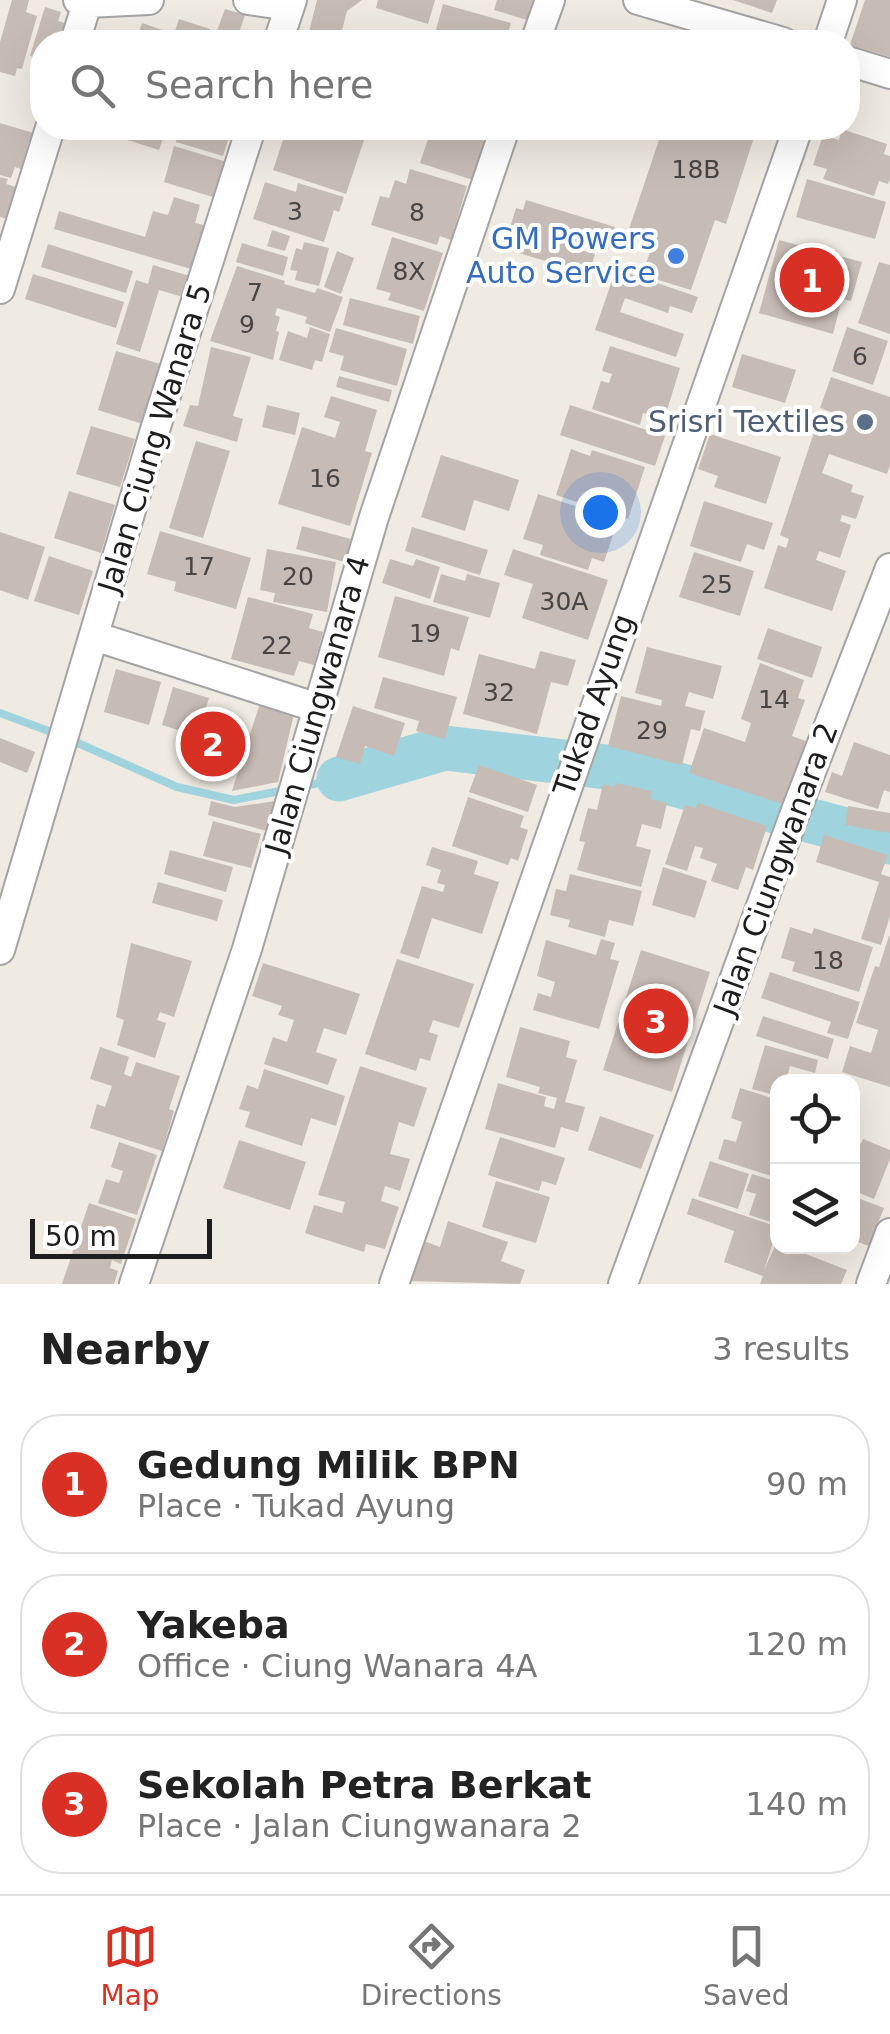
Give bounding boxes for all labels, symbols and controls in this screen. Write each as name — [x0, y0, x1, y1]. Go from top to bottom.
search box — [30, 30, 860, 140]
icon: search — [65, 58, 120, 113]
text: Search here — [145, 63, 373, 107]
house number: 18B — [672, 155, 720, 184]
house number: 3 — [287, 197, 303, 226]
house number: 8 — [409, 198, 425, 227]
place label: GM Powers Auto Service — [466, 221, 656, 290]
pin: 1 — [780, 242, 844, 318]
marker: GM Powers Auto Service — [665, 245, 687, 267]
house number: 8X — [392, 257, 426, 286]
house number: 7 — [247, 278, 263, 307]
street label: Jalan Ciung Wanara 5 — [90, 279, 218, 598]
house number: 9 — [239, 310, 255, 339]
house number: 6 — [852, 342, 868, 371]
place label: Srisri Textiles — [648, 404, 845, 439]
marker: Srisri Textiles — [854, 411, 876, 433]
house number: 16 — [309, 464, 341, 493]
your location — [575, 487, 626, 538]
house number: 17 — [183, 552, 215, 581]
street label: Jalan Ciungwanara 4 — [258, 552, 377, 860]
house number: 20 — [282, 562, 314, 591]
house number: 25 — [701, 570, 733, 599]
house number: 30A — [540, 587, 588, 616]
street label: Tukad Ayung — [546, 609, 641, 801]
house number: 19 — [409, 619, 441, 648]
house number: 22 — [261, 631, 293, 660]
house number: 32 — [483, 678, 515, 707]
house number: 14 — [758, 685, 790, 714]
pin: 2 — [180, 706, 246, 782]
house number: 29 — [636, 716, 668, 745]
street label: Jalan Ciungwanara 2 — [706, 718, 845, 1022]
house number: 18 — [812, 946, 844, 975]
pin: 3 — [624, 984, 688, 1058]
map controls — [770, 1074, 860, 1254]
button: locate — [770, 1074, 860, 1164]
button: layers — [770, 1164, 860, 1254]
scale bar — [30, 1214, 212, 1258]
text: 50 m — [45, 1220, 117, 1253]
text: Nearby — [40, 1325, 210, 1374]
text: 3 results — [712, 1330, 850, 1368]
text: Gedung Milik BPN — [137, 1443, 520, 1487]
text: 1 — [63, 1465, 86, 1503]
text: 90 m — [766, 1465, 848, 1503]
text: Place · Tukad Ayung — [137, 1487, 455, 1525]
text: Yakeba — [137, 1603, 290, 1647]
text: 2 — [63, 1625, 86, 1663]
text: 120 m — [746, 1625, 848, 1663]
text: Office · Ciung Wanara 4A — [137, 1647, 537, 1685]
text: Sekolah Petra Berkat — [137, 1763, 591, 1807]
text: 3 — [63, 1785, 86, 1823]
text: 140 m — [746, 1785, 848, 1823]
text: Place · Jalan Ciungwanara 2 — [137, 1807, 582, 1845]
tab: Map — [101, 1919, 160, 2012]
tab: Directions — [361, 1919, 502, 2012]
tab: Saved — [703, 1919, 789, 2012]

